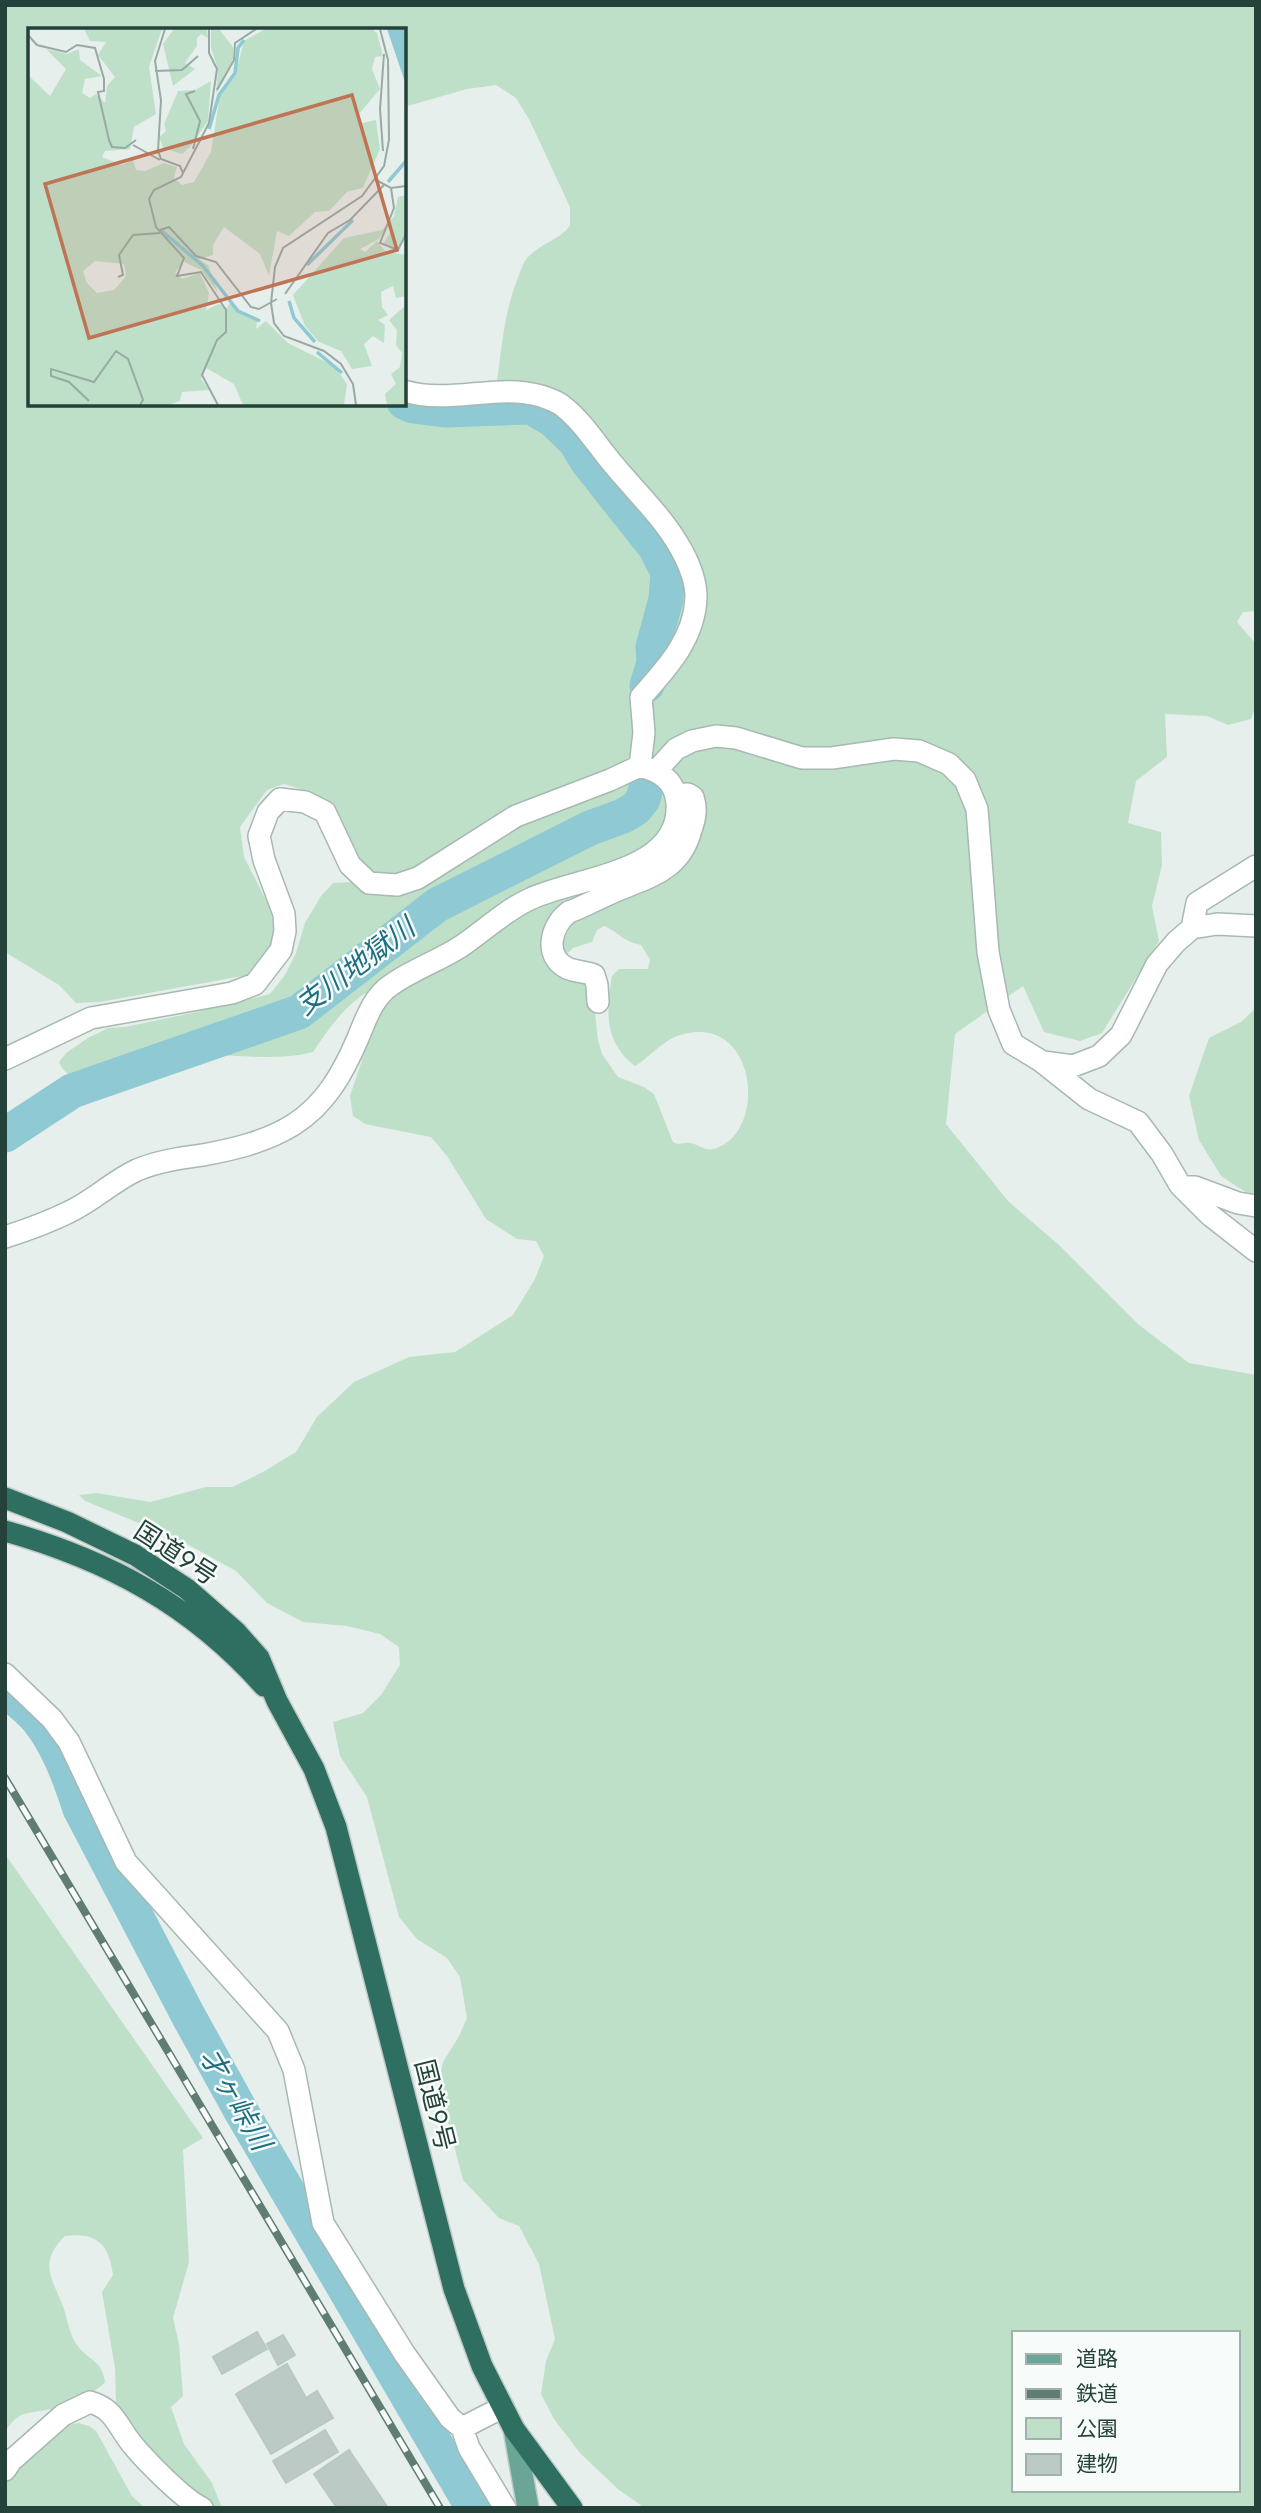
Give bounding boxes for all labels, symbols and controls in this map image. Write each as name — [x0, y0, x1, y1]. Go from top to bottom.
inset map — [28, 28, 406, 406]
water label: 支川地獄川 — [287, 906, 426, 1025]
street label: 国道9号 — [127, 1512, 225, 1594]
water label: 才ヶ峠川 — [190, 2040, 283, 2161]
street label: 国道9号 — [405, 2055, 465, 2155]
legend — [1012, 2331, 1240, 2492]
text: 道路 — [1076, 2344, 1118, 2374]
text: 鉄道 — [1076, 2379, 1118, 2409]
text: 公園 — [1076, 2414, 1118, 2444]
text: 建物 — [1076, 2449, 1118, 2479]

